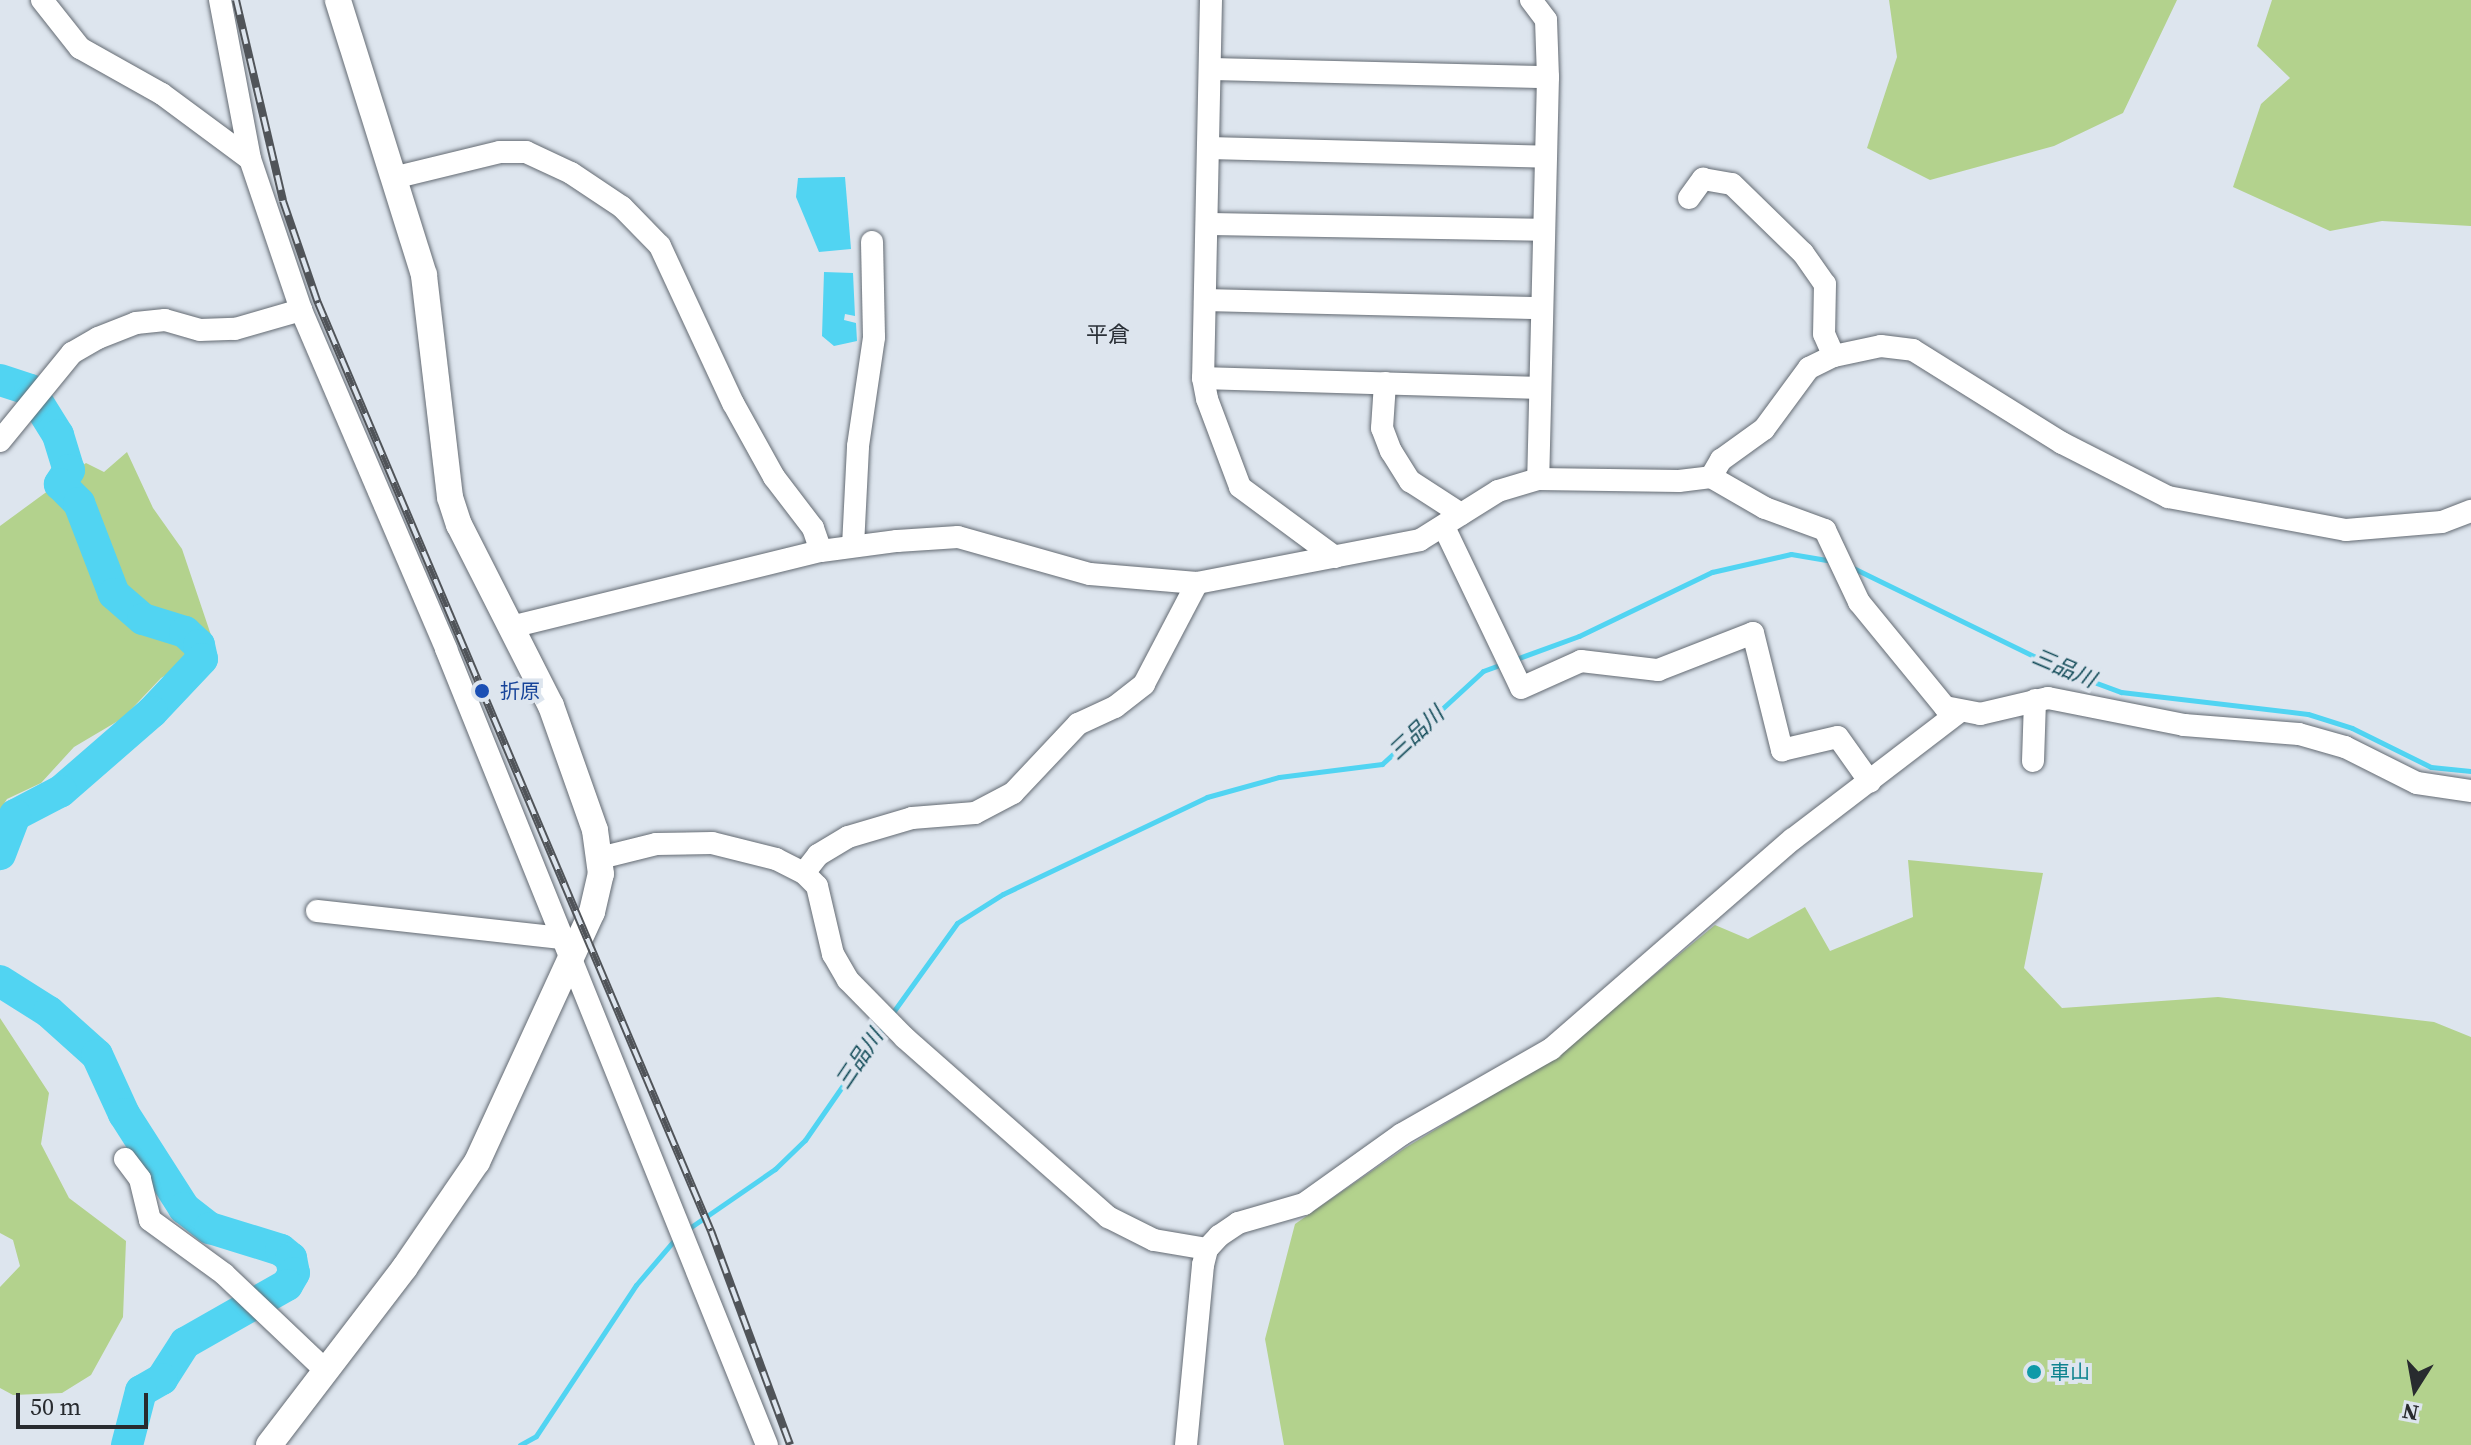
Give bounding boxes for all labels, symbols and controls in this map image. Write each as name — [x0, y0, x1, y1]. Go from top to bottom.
district label: 平倉 — [1086, 322, 1130, 348]
water label: 三品川 — [2028, 643, 2100, 693]
place label: 折原 — [500, 679, 540, 703]
marker: 折原 — [471, 680, 493, 702]
water label: 三品川 — [1383, 701, 1449, 765]
water label: 三品川 — [830, 1024, 888, 1094]
north arrow — [2375, 1349, 2455, 1429]
place label: 車山 — [2050, 1360, 2090, 1384]
marker: 車山 — [2025, 1363, 2043, 1381]
scale bar — [20, 1377, 152, 1427]
text: 50 m — [30, 1390, 81, 1423]
text: N — [2400, 1396, 2421, 1429]

